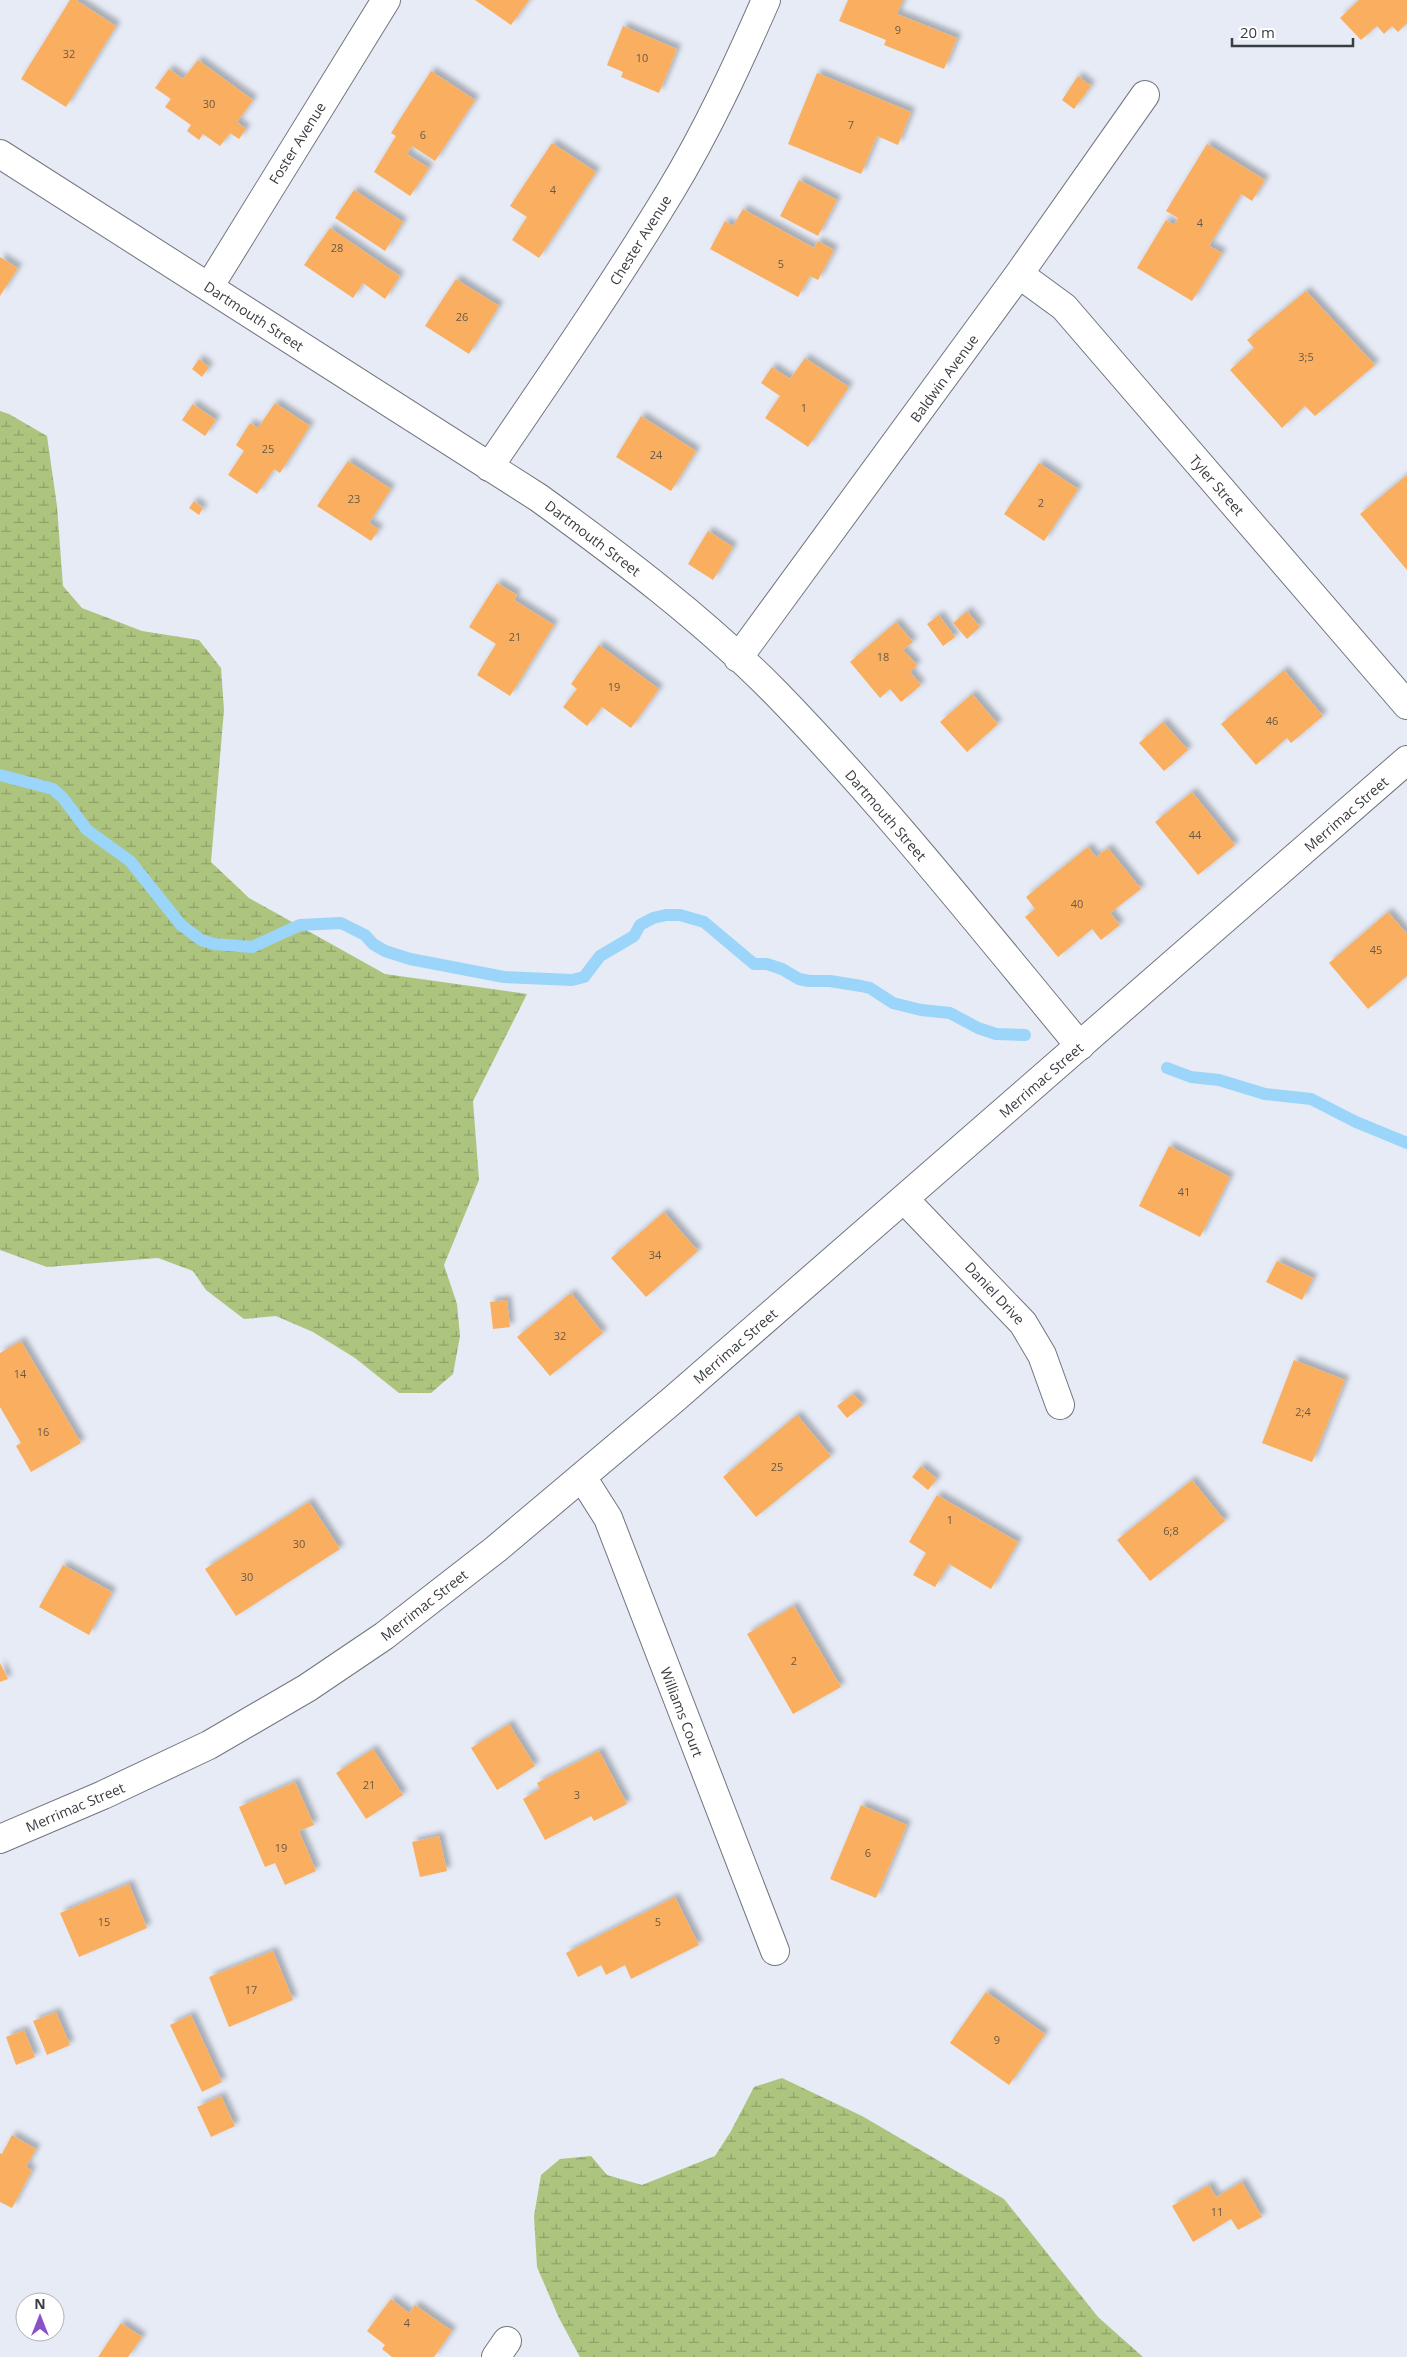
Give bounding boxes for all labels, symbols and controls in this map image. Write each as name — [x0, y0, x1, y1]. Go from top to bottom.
scale bar — [1232, 15, 1353, 47]
house number: 9 — [895, 22, 901, 37]
text: 20 m — [1240, 22, 1275, 42]
house number: 32 — [63, 46, 75, 61]
house number: 10 — [636, 50, 648, 65]
house number: 30 — [203, 96, 215, 111]
street label: Foster Avenue — [264, 98, 330, 188]
house number: 7 — [848, 117, 854, 132]
house number: 6 — [420, 127, 426, 142]
house number: 4 — [550, 182, 557, 197]
street label: Chester Avenue — [605, 191, 675, 289]
house number: 4 — [1197, 215, 1204, 230]
house number: 28 — [331, 240, 343, 255]
house number: 5 — [778, 256, 784, 271]
street label: Dartmouth Street — [201, 277, 307, 355]
house number: 26 — [456, 309, 468, 324]
street label: Baldwin Avenue — [906, 330, 982, 426]
house number: 3;5 — [1298, 349, 1314, 364]
house number: 1 — [801, 400, 807, 415]
house number: 25 — [262, 441, 274, 456]
house number: 24 — [650, 447, 663, 462]
street label: Tyler Street — [1185, 451, 1249, 519]
house number: 23 — [348, 491, 360, 506]
house number: 2 — [1038, 495, 1044, 510]
street label: Dartmouth Street — [541, 496, 645, 580]
house number: 21 — [509, 629, 521, 644]
house number: 18 — [877, 649, 889, 664]
house number: 19 — [608, 679, 620, 694]
house number: 46 — [1266, 713, 1278, 728]
street label: Dartmouth Street — [841, 765, 931, 865]
street label: Merrimac Street — [1300, 772, 1392, 856]
house number: 44 — [1189, 827, 1202, 842]
house number: 40 — [1071, 896, 1083, 911]
house number: 45 — [1370, 942, 1382, 957]
street label: Merrimac Street — [995, 1038, 1087, 1122]
house number: 41 — [1178, 1184, 1190, 1199]
house number: 34 — [649, 1247, 662, 1262]
street label: Daniel Drive — [961, 1258, 1029, 1329]
street label: Merrimac Street — [689, 1304, 781, 1388]
house number: 32 — [554, 1328, 566, 1343]
house number: 14 — [14, 1366, 27, 1381]
house number: 2;4 — [1295, 1404, 1311, 1419]
house number: 16 — [37, 1424, 49, 1439]
house number: 25 — [771, 1459, 783, 1474]
house number: 1 — [947, 1512, 953, 1527]
house number: 6;8 — [1163, 1523, 1179, 1538]
house number: 30 — [293, 1536, 305, 1551]
street label: Merrimac Street — [377, 1565, 471, 1645]
house number: 30 — [241, 1569, 253, 1584]
house number: 2 — [791, 1653, 797, 1668]
street label: Williams Court — [656, 1664, 708, 1760]
house number: 21 — [363, 1777, 375, 1792]
street label: Merrimac Street — [23, 1778, 127, 1836]
house number: 3 — [574, 1787, 580, 1802]
house number: 19 — [275, 1840, 287, 1855]
house number: 6 — [865, 1845, 871, 1860]
house number: 15 — [98, 1914, 110, 1929]
house number: 5 — [655, 1914, 661, 1929]
house number: 17 — [245, 1982, 257, 1997]
house number: 9 — [994, 2032, 1000, 2047]
house number: 11 — [1211, 2204, 1223, 2219]
north arrow — [15, 2292, 65, 2342]
text: N — [34, 2294, 46, 2313]
house number: 4 — [404, 2315, 411, 2330]

